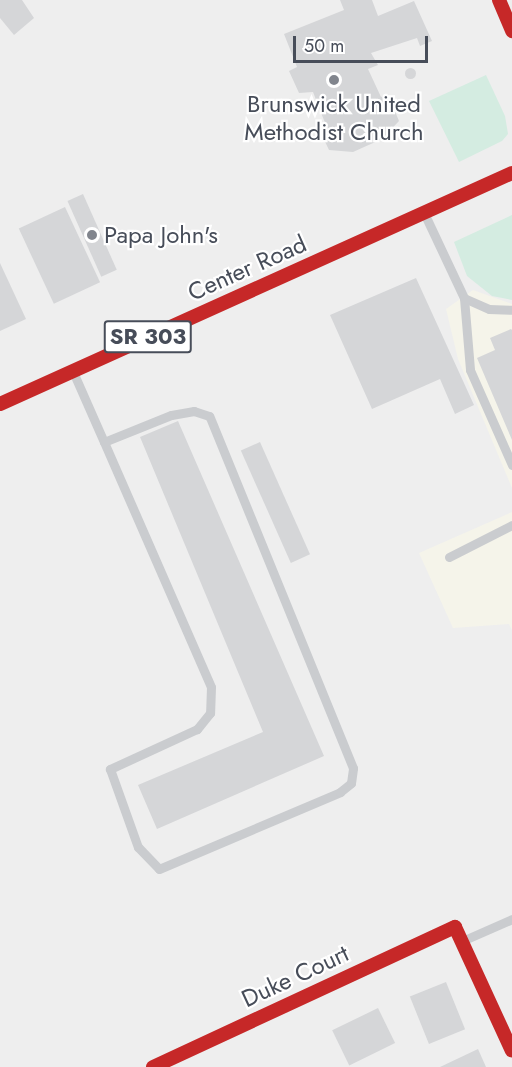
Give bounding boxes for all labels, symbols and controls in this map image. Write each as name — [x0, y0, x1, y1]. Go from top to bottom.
scale bar — [296, 24, 431, 62]
text: 50 m — [304, 33, 344, 59]
marker: Brunswick United Methodist Church — [327, 73, 341, 87]
place label: Brunswick United Methodist Church — [244, 90, 424, 146]
place label: Papa John's — [104, 221, 218, 249]
marker: Papa John's — [85, 228, 99, 242]
street label: Center Road — [183, 229, 311, 307]
road number: SR 303 — [103, 318, 193, 356]
street label: Duke Court — [237, 939, 353, 1013]

